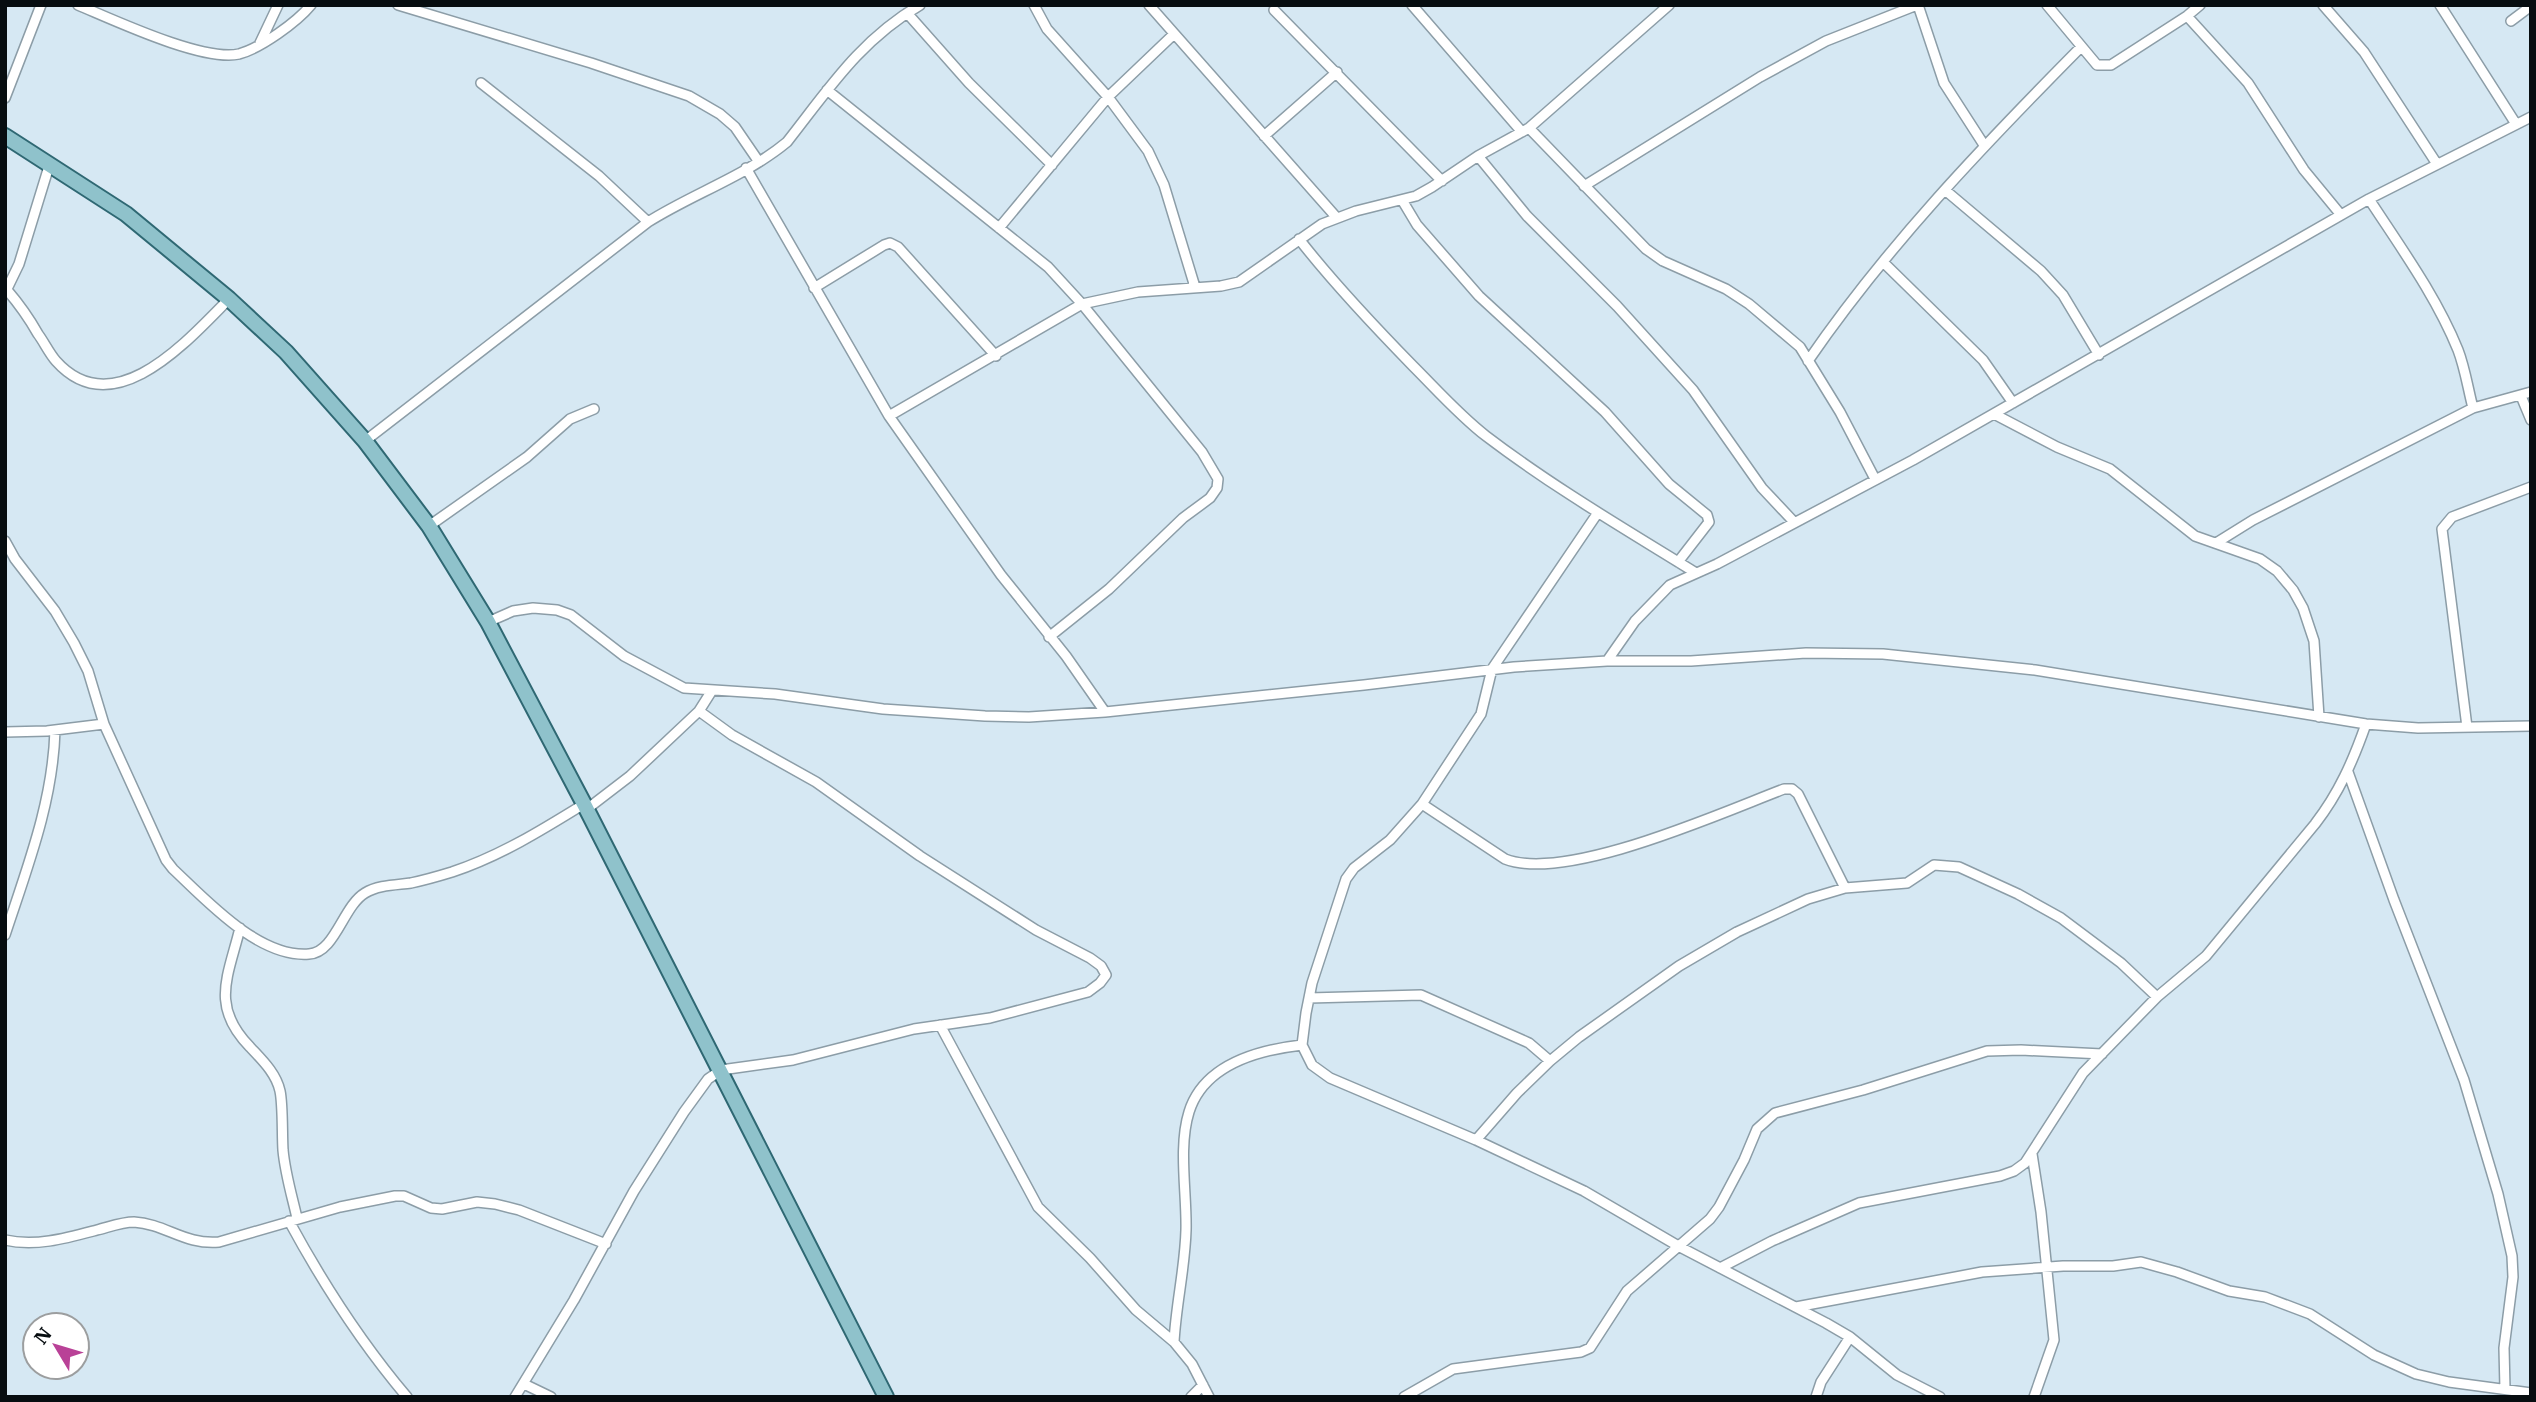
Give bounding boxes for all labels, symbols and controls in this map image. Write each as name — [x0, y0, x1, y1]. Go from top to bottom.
north arrow — [21, 1311, 91, 1381]
text: N — [29, 1322, 57, 1349]

